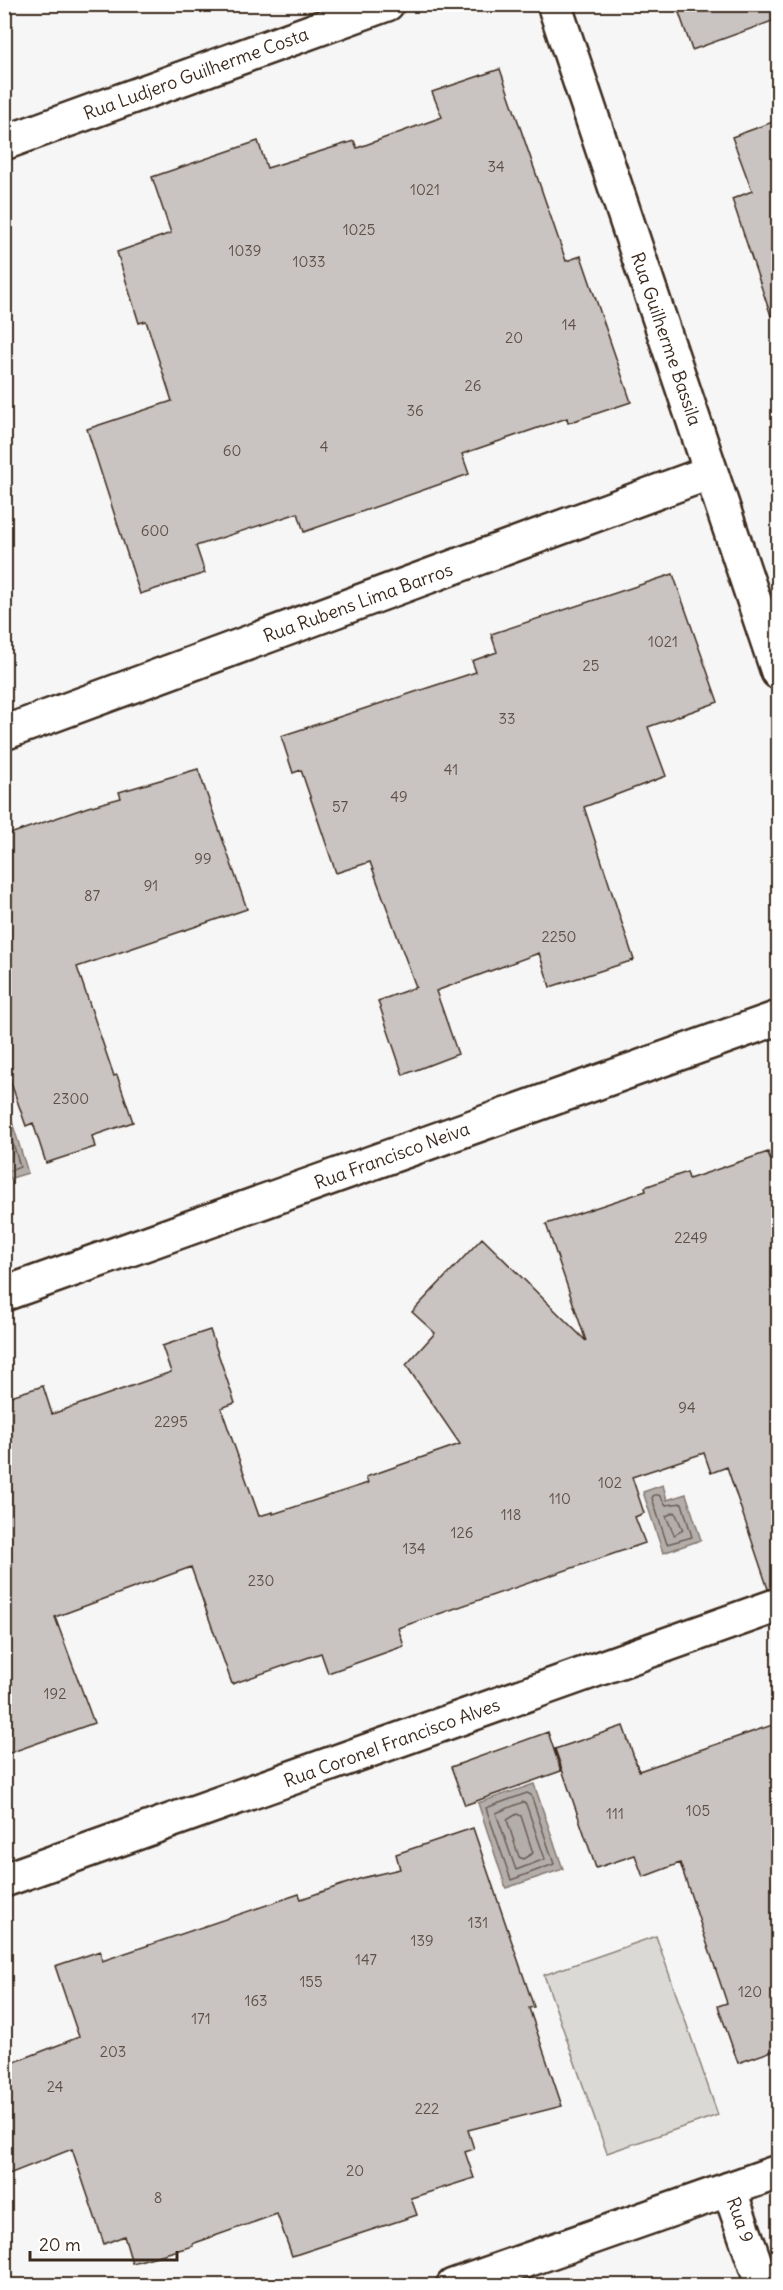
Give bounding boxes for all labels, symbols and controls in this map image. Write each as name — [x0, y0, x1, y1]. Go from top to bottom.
street label: Rua Ludjero Guilherme Costa — [80, 22, 311, 125]
house number: 34 — [487, 157, 505, 176]
house number: 1021 — [410, 180, 440, 199]
house number: 1025 — [343, 220, 375, 239]
house number: 1039 — [229, 241, 261, 260]
street label: Rua Guilherme Bassila — [626, 249, 707, 429]
house number: 1033 — [293, 252, 325, 271]
house number: 14 — [562, 315, 577, 334]
house number: 20 — [505, 328, 523, 347]
house number: 26 — [465, 376, 481, 395]
house number: 36 — [406, 401, 424, 420]
house number: 4 — [320, 437, 329, 456]
house number: 60 — [223, 441, 241, 460]
house number: 600 — [141, 521, 169, 540]
street label: Rua Rubens Lima Barros — [260, 558, 456, 648]
house number: 1021 — [648, 632, 678, 651]
house number: 25 — [583, 656, 599, 675]
house number: 33 — [498, 709, 516, 728]
house number: 41 — [444, 760, 458, 779]
house number: 49 — [390, 787, 408, 806]
house number: 57 — [332, 797, 348, 816]
house number: 99 — [194, 849, 212, 868]
house number: 91 — [144, 876, 158, 895]
house number: 87 — [84, 886, 100, 905]
house number: 2250 — [542, 927, 576, 946]
house number: 2300 — [53, 1089, 89, 1108]
street label: Rua Francisco Neiva — [311, 1117, 473, 1194]
house number: 2249 — [674, 1228, 708, 1247]
house number: 94 — [678, 1398, 696, 1417]
house number: 2295 — [154, 1412, 188, 1431]
house number: 102 — [598, 1473, 622, 1492]
house number: 110 — [549, 1489, 571, 1508]
house number: 118 — [501, 1505, 521, 1524]
house number: 126 — [451, 1523, 473, 1542]
house number: 134 — [402, 1539, 426, 1558]
house number: 230 — [248, 1571, 274, 1590]
house number: 192 — [44, 1684, 66, 1703]
street label: Rua Coronel Francisco Alves — [281, 1693, 503, 1792]
house number: 105 — [686, 1801, 710, 1820]
house number: 111 — [606, 1804, 624, 1823]
house number: 131 — [468, 1913, 488, 1932]
house number: 139 — [410, 1931, 434, 1950]
house number: 147 — [355, 1950, 377, 1969]
house number: 155 — [299, 1972, 323, 1991]
house number: 120 — [738, 1982, 762, 2001]
house number: 163 — [244, 1991, 268, 2010]
house number: 171 — [191, 2009, 211, 2028]
house number: 203 — [100, 2042, 126, 2061]
house number: 24 — [47, 2077, 64, 2096]
house number: 222 — [415, 2099, 439, 2118]
house number: 20 — [346, 2161, 364, 2180]
house number: 8 — [154, 2188, 162, 2207]
street label: Rua 9 — [722, 2194, 759, 2246]
scale bar — [30, 2224, 177, 2262]
text: 20 m — [39, 2233, 81, 2256]

